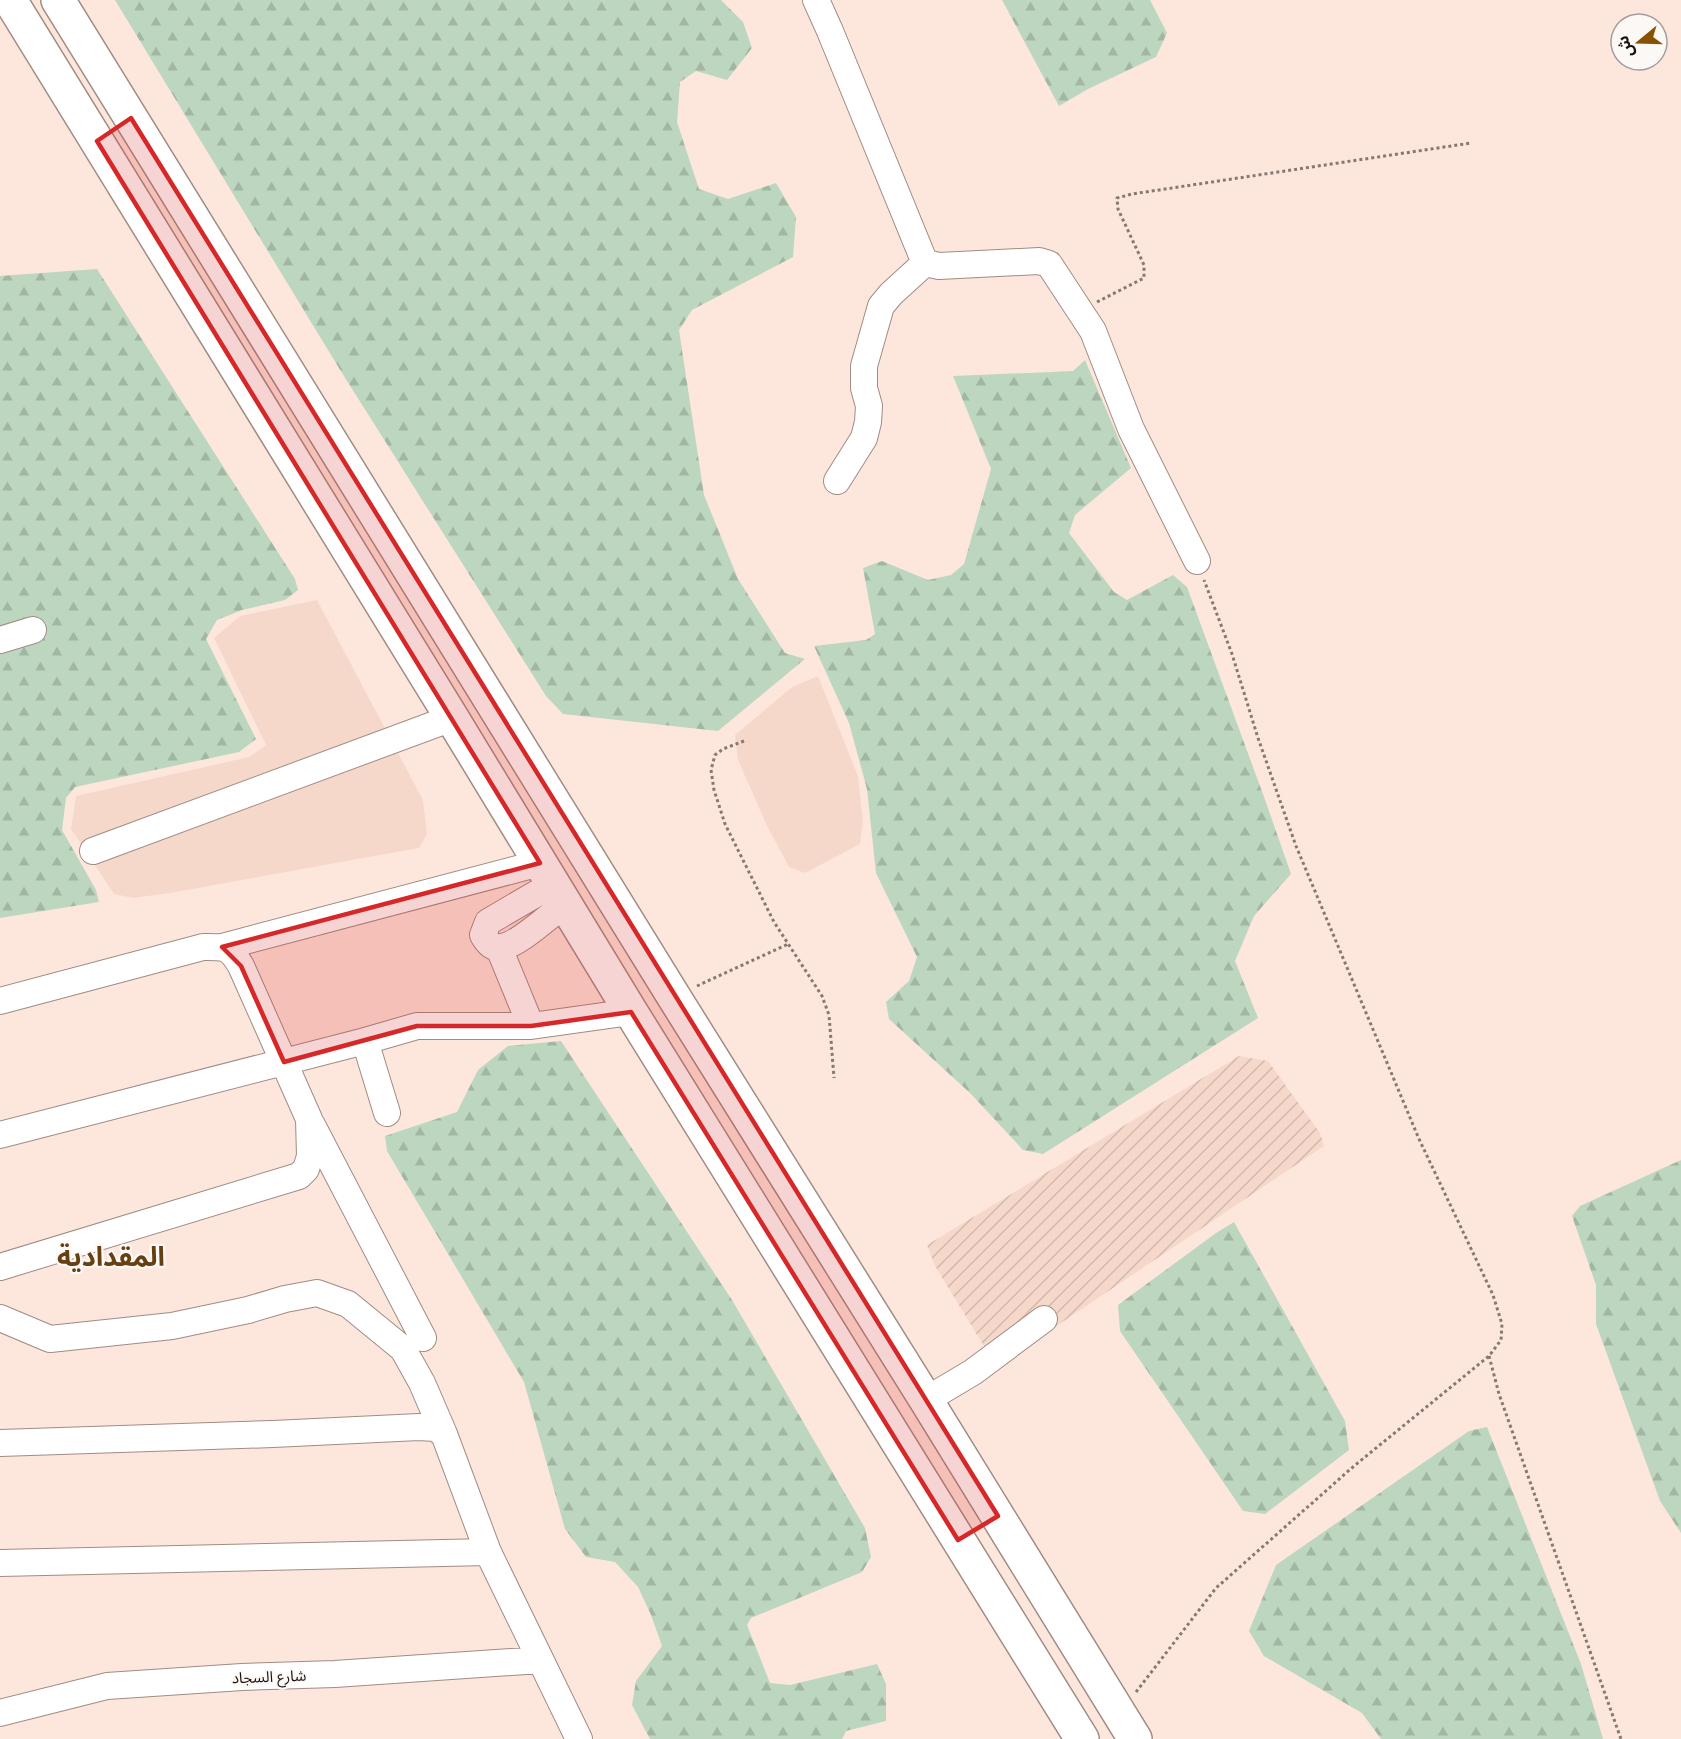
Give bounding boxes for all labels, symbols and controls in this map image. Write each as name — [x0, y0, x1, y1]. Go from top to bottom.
north arrow — [1609, 12, 1669, 72]
text: ش — [1611, 33, 1640, 61]
district label: المقدادیة — [57, 1238, 165, 1275]
street label: شارع السجاد — [231, 1665, 307, 1690]

